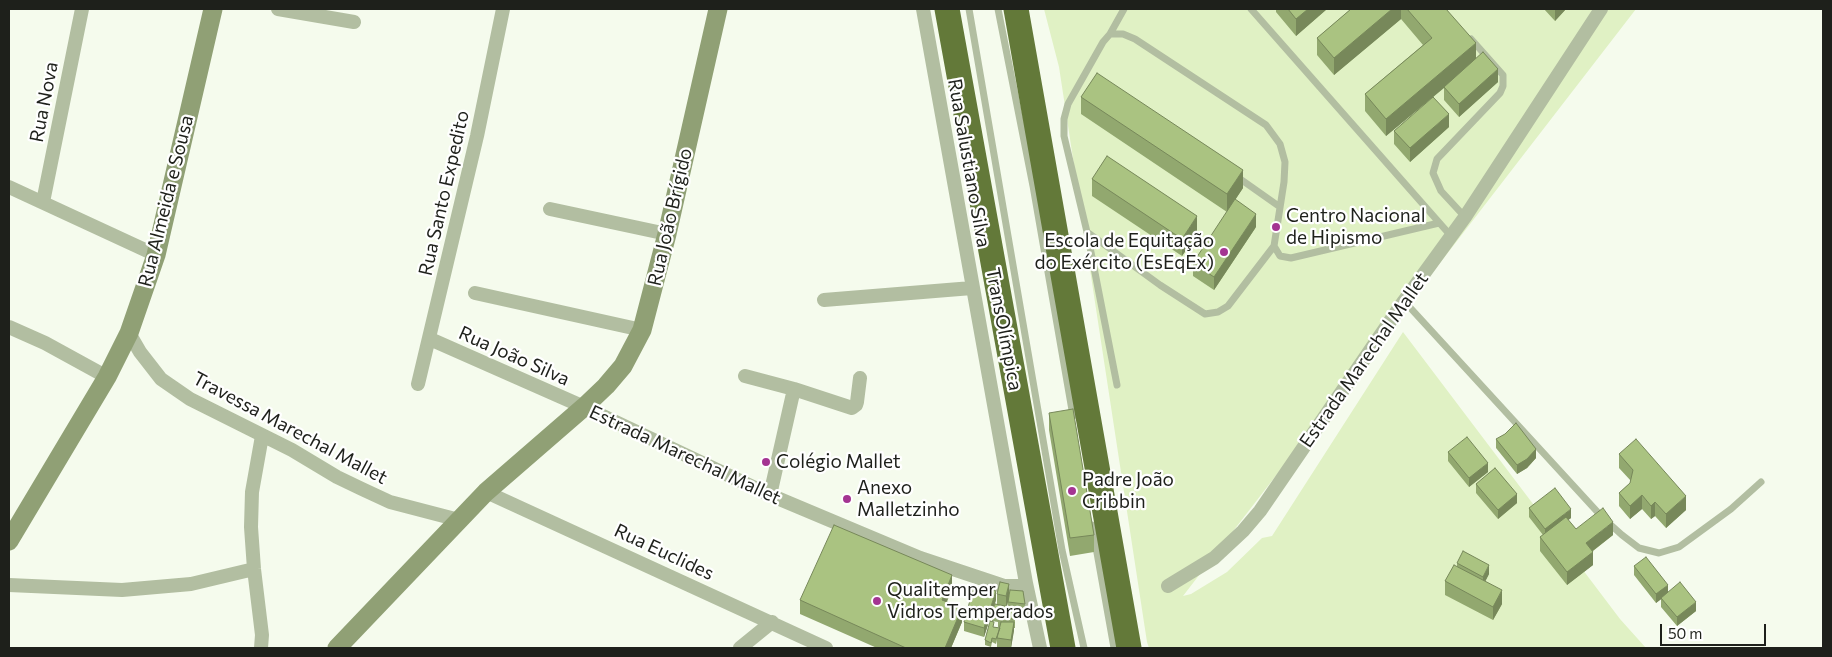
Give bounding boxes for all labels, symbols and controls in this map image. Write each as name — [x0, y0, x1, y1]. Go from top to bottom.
street label: Rua Nova — [25, 60, 63, 144]
street label: Rua Salustiano Silva — [943, 77, 995, 249]
street label: Rua Santo Expedito — [414, 108, 474, 278]
street label: Rua Almeida e Sousa — [134, 113, 198, 289]
street label: Rua João Brígido — [643, 146, 697, 288]
place label: Centro Nacional de Hipismo — [1286, 205, 1426, 249]
marker: Centro Nacional de Hipismo — [1270, 221, 1282, 233]
place label: Escola de Equitação do Exército (EsEqEx) — [1035, 230, 1214, 274]
marker: Escola de Equitação do Exército (EsEqEx) — [1218, 246, 1230, 258]
street label: TransOlímpica — [981, 266, 1027, 392]
street label: Estrada Marechal Mallet — [1295, 268, 1433, 452]
street label: Rua João Silva — [455, 321, 573, 391]
street label: Travessa Marechal Mallet — [189, 367, 391, 489]
street label: Estrada Marechal Mallet — [586, 401, 784, 509]
place label: Colégio Mallet — [776, 451, 901, 473]
marker: Colégio Mallet — [760, 456, 772, 468]
place label: Padre João Cribbin — [1082, 469, 1174, 513]
place label: Anexo Malletzinho — [857, 477, 960, 521]
marker: Padre João Cribbin — [1066, 485, 1078, 497]
marker: Anexo Malletzinho — [841, 493, 853, 505]
street label: Rua Euclides — [610, 519, 718, 585]
place label: Qualitemper Vidros Temperados — [887, 579, 1053, 623]
marker: Qualitemper Vidros Temperados — [871, 595, 883, 607]
scale bar — [1662, 614, 1768, 646]
text: 50 m — [1668, 624, 1702, 642]

